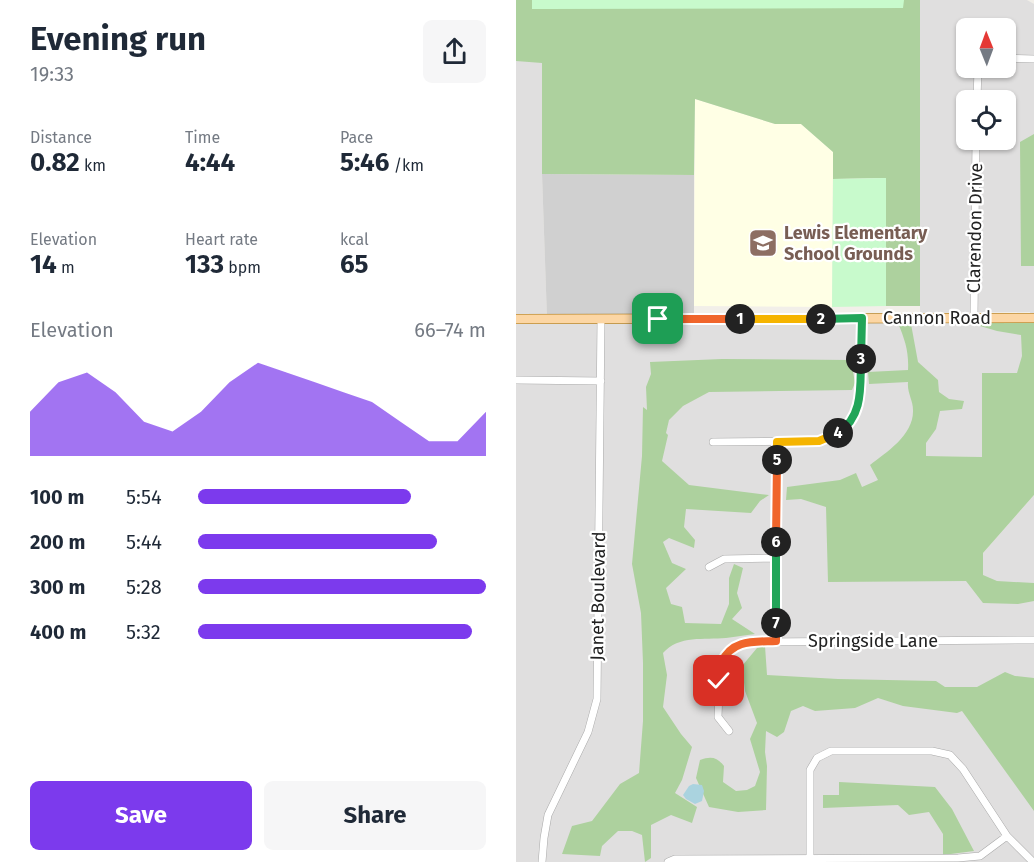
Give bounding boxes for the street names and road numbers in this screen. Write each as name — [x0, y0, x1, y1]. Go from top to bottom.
street label: Clarendon Drive — [963, 163, 987, 293]
street label: Cannon Road — [883, 307, 991, 329]
street label: Janet Boulevard — [586, 531, 610, 661]
street label: Springside Lane — [808, 630, 938, 652]

